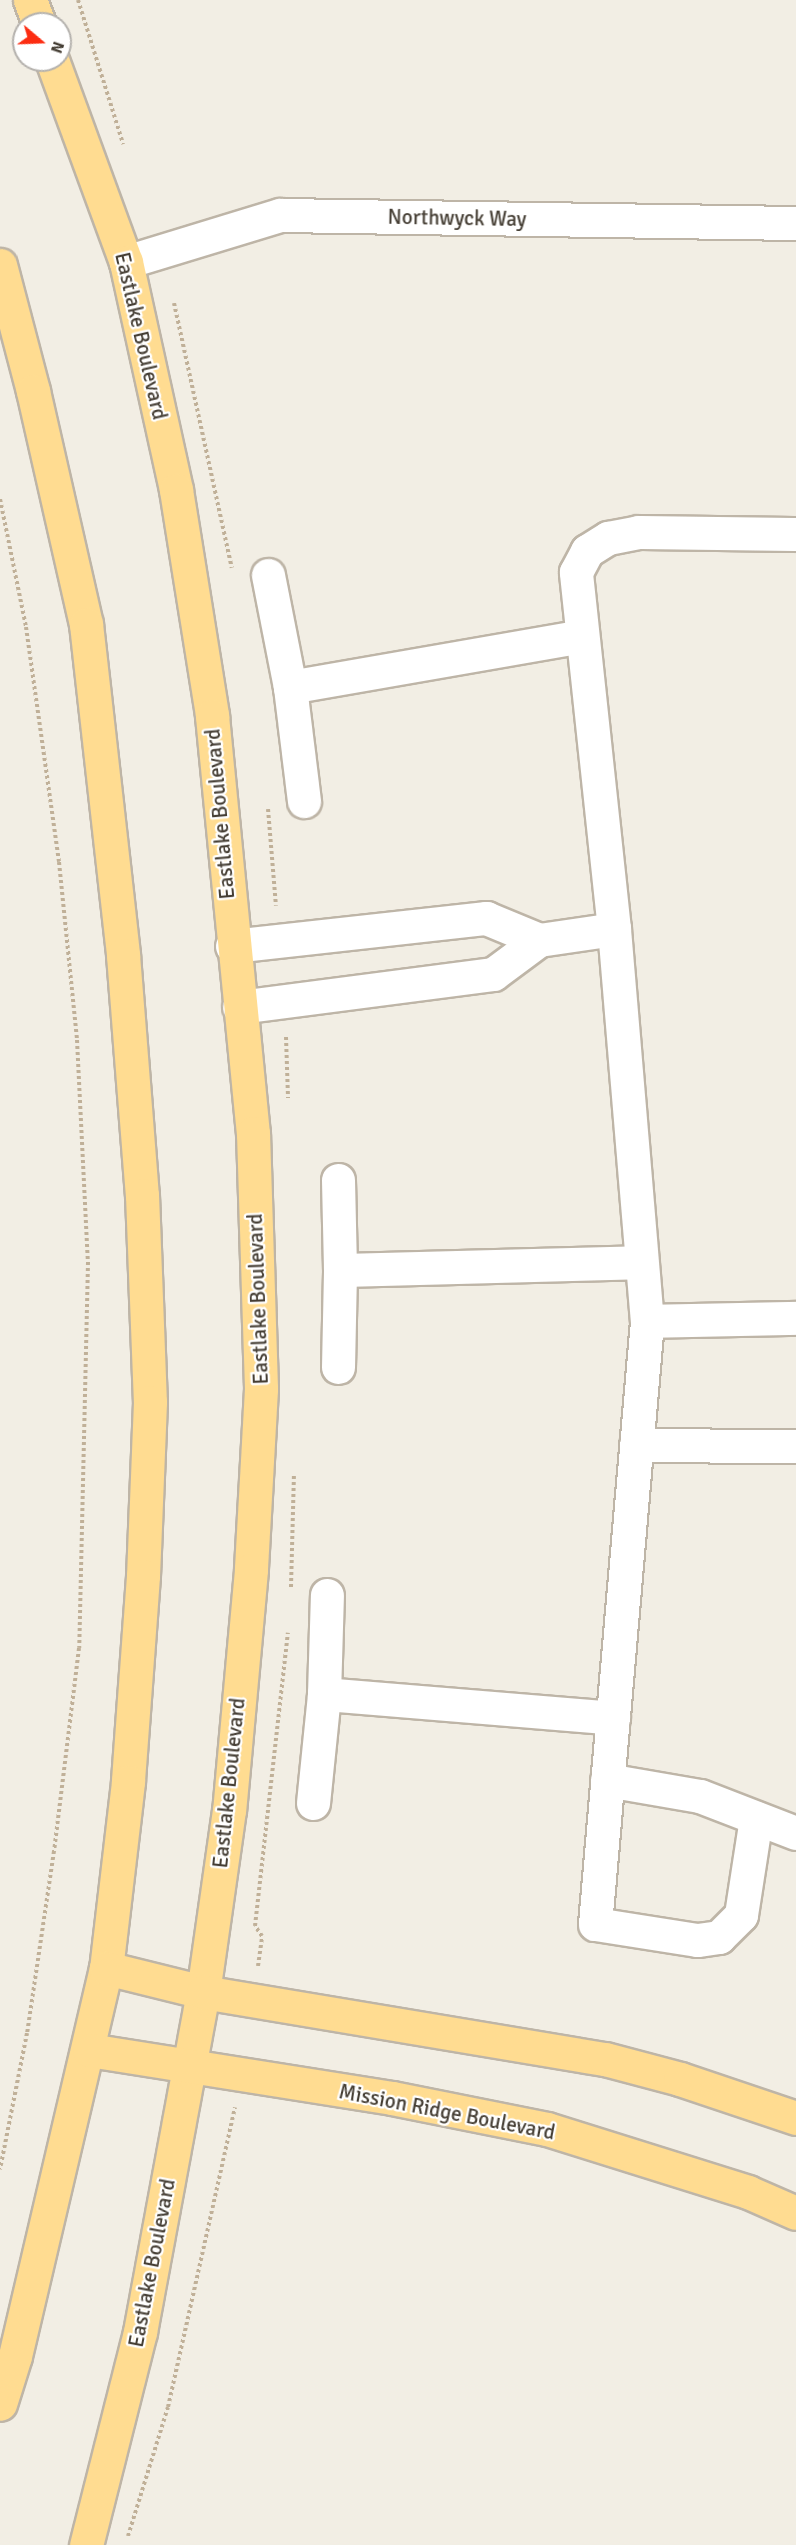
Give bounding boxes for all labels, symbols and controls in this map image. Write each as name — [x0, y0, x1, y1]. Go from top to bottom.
north arrow — [12, 12, 72, 72]
text: N — [46, 39, 68, 56]
street label: Northwyck Way — [387, 204, 527, 232]
street label: Eastlake Boulevard — [109, 250, 173, 422]
street label: Eastlake Boulevard — [200, 728, 240, 900]
street label: Eastlake Boulevard — [242, 1213, 274, 1385]
street label: Eastlake Boulevard — [208, 1697, 250, 1869]
street label: Mission Ridge Boulevard — [337, 2079, 557, 2145]
street label: Eastlake Boulevard — [123, 2177, 181, 2349]

